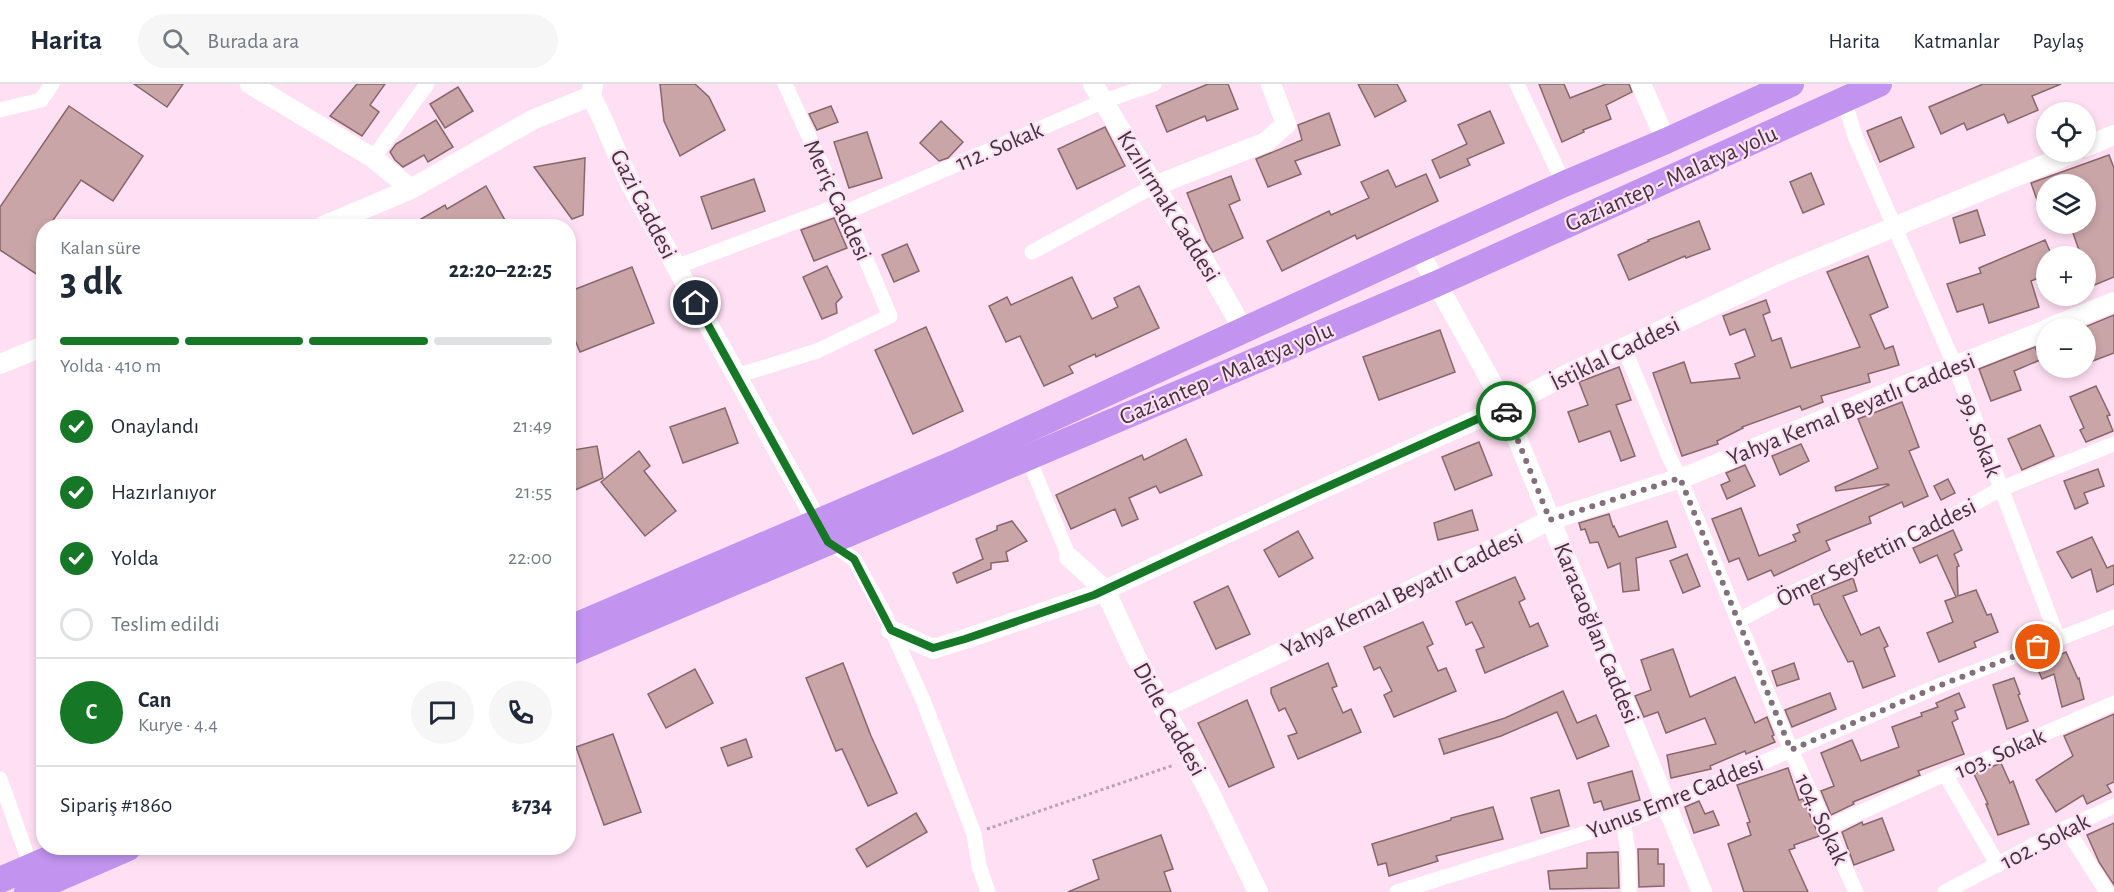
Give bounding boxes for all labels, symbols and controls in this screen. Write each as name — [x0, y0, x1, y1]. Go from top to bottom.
search box — [138, 14, 558, 68]
icon: search — [159, 25, 192, 58]
text: Harita — [30, 27, 102, 55]
text: Burada ara — [207, 30, 299, 52]
text: Harita — [1829, 31, 1880, 52]
text: Katmanlar — [1913, 31, 2000, 52]
text: Paylaş — [2033, 31, 2084, 52]
map controls — [2036, 102, 2096, 378]
button: locate — [2036, 102, 2096, 162]
street label: 112. Sokak — [952, 118, 1046, 176]
street label: Gaziantep - Malatya yolu — [1562, 121, 1781, 237]
street label: Kızılırmak Caddesi — [1112, 127, 1224, 286]
street label: Meriç Caddesi — [799, 136, 876, 265]
street label: Gazi Caddesi — [605, 146, 681, 263]
button: layers — [2036, 174, 2096, 234]
text: Kalan süre — [60, 238, 141, 258]
button: + — [2036, 246, 2096, 306]
text: 22:20–22:25 — [449, 259, 552, 281]
text: 3 dk — [60, 263, 123, 302]
pin — [670, 277, 721, 328]
icon: home — [679, 286, 712, 319]
street label: İstiklal Caddesi — [1547, 311, 1684, 395]
street label: Gaziantep - Malatya yolu — [1116, 318, 1337, 430]
button: − — [2036, 318, 2096, 378]
street label: Yahya Kemal Beyatlı Caddesi — [1724, 349, 1979, 471]
text: Yolda · 410 m — [60, 356, 161, 376]
courier — [1476, 381, 1536, 441]
street label: 99. Sokak — [1953, 390, 2005, 480]
icon: car — [1490, 395, 1523, 428]
icon: check — [60, 410, 93, 443]
text: Onaylandı — [111, 415, 199, 437]
text: 21:49 — [512, 416, 552, 436]
icon: check — [60, 476, 93, 509]
text: Hazırlanıyor — [111, 481, 216, 503]
text: 21:55 — [515, 482, 552, 502]
street label: Ömer Seyfettin Caddesi — [1772, 493, 1980, 612]
street label: Yahya Kemal Beyatlı Caddesi — [1278, 525, 1527, 663]
street label: Karacaoğlan Caddesi — [1549, 539, 1643, 727]
icon: check — [60, 542, 93, 575]
text: Yolda — [111, 547, 159, 569]
text: 22:00 — [508, 548, 552, 568]
text: Teslim edildi — [111, 613, 220, 635]
pin — [2012, 621, 2063, 672]
icon: bag — [2021, 630, 2054, 663]
street label: Dicle Caddesi — [1128, 659, 1210, 780]
button: chat — [411, 681, 474, 744]
button: phone — [489, 681, 552, 744]
text: Can — [138, 689, 171, 711]
text: C — [86, 701, 97, 723]
text: Kurye · 4.4 — [138, 715, 218, 735]
street label: 103. Sokak — [1952, 724, 2049, 784]
street label: Yunus Emre Caddesi — [1584, 752, 1767, 844]
street label: 104. Sokak — [1790, 770, 1853, 869]
text: Sipariş #1860 — [60, 794, 172, 816]
text: ₺734 — [512, 794, 552, 816]
street label: 102. Sokak — [1997, 809, 2094, 874]

